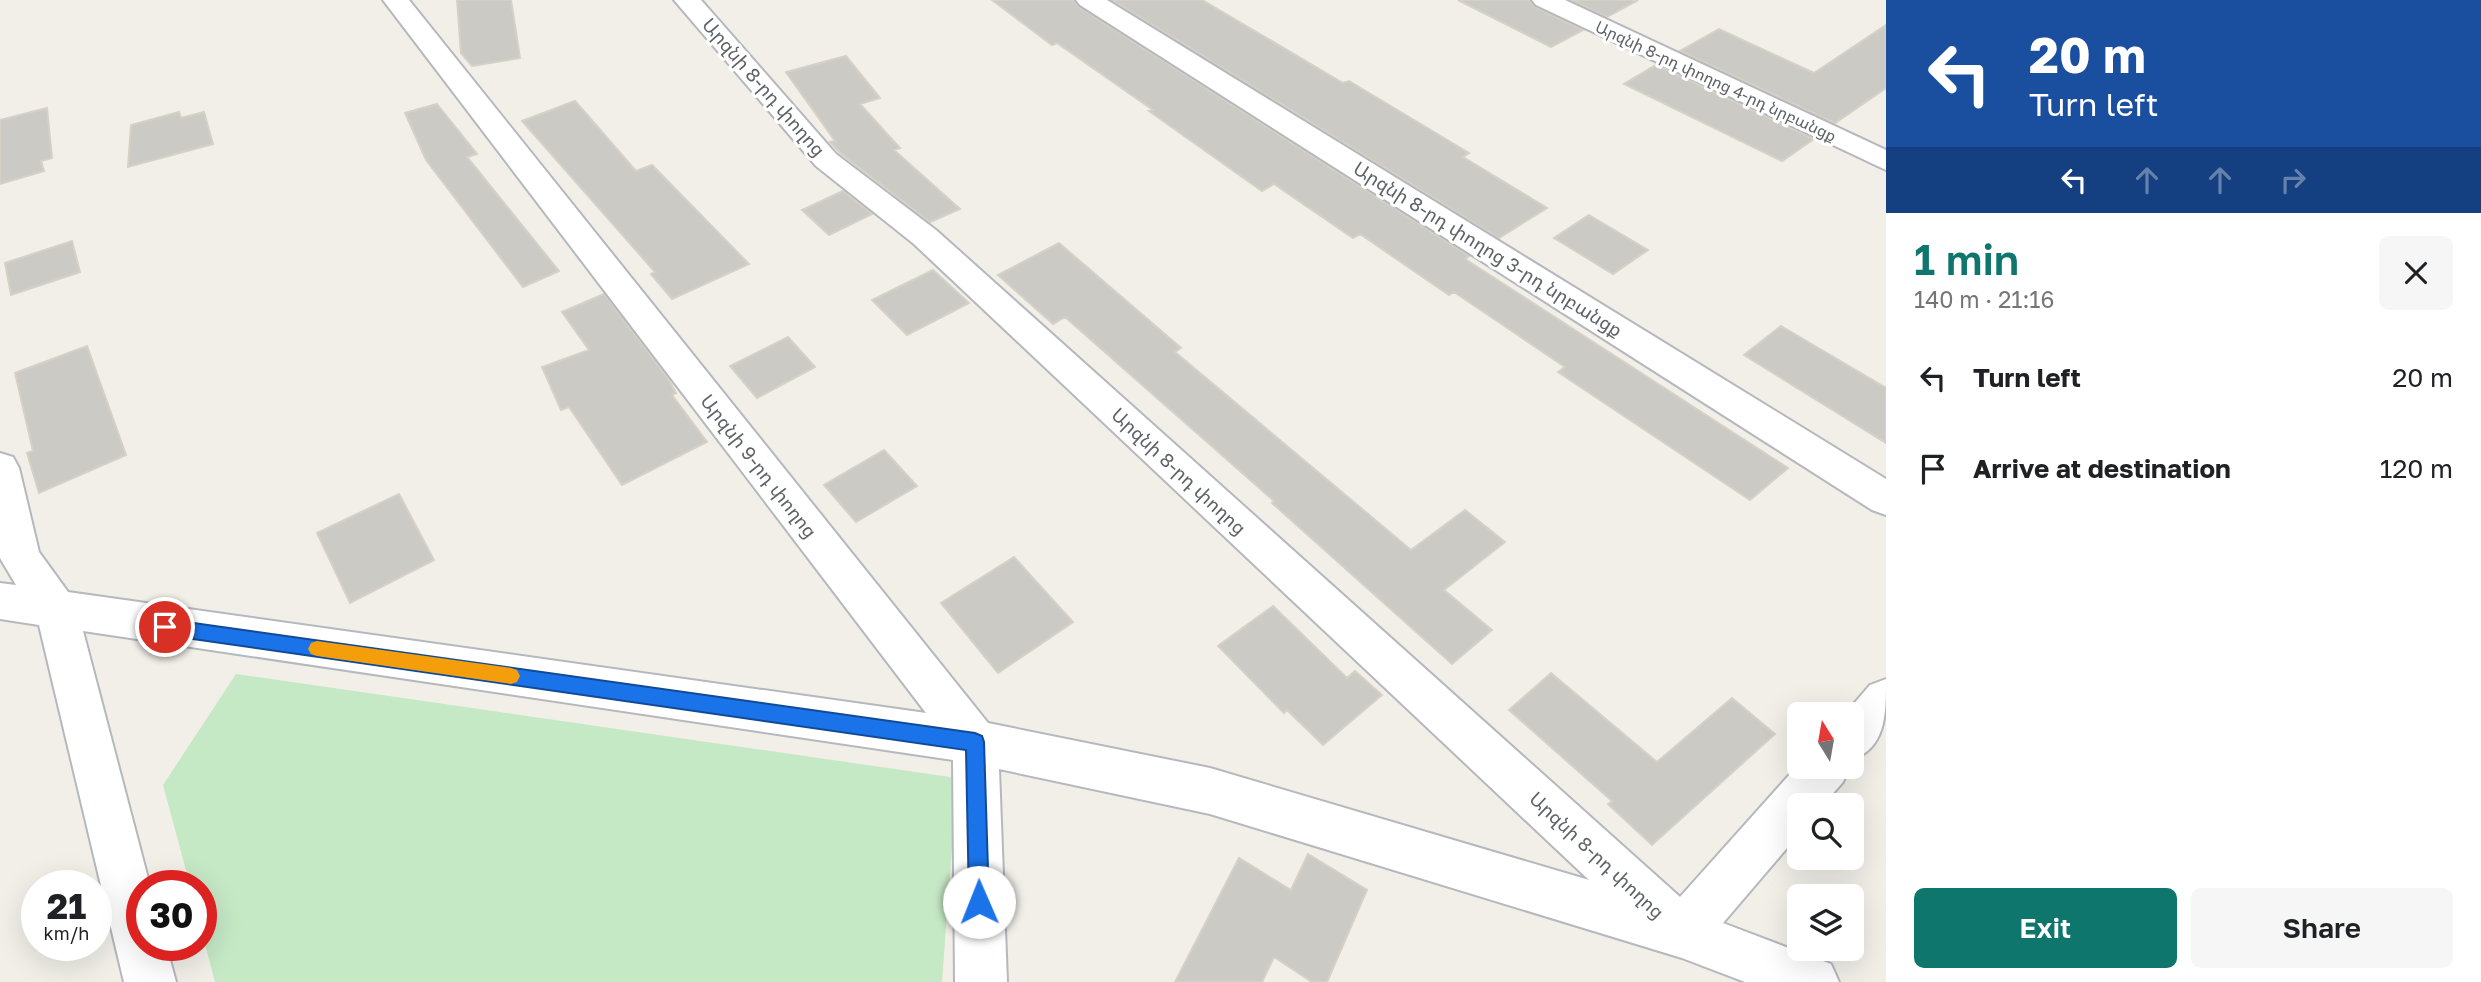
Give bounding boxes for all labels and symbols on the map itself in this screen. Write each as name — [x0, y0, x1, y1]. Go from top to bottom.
street label: Արզնի 8-րդ փողոց — [697, 13, 831, 161]
street label: Արզնի 8-րդ փողոց 4-րդ նրբանցք — [1592, 16, 1840, 146]
street label: Արզնի 8-րդ փողոց 3-րդ նրբանցք — [1349, 156, 1627, 342]
street label: Արզնի 9-րդ փողոց — [695, 389, 823, 543]
street label: Արզնի 8-րդ փողոց — [1107, 402, 1251, 540]
pin — [135, 597, 195, 657]
north arrow — [1787, 702, 1864, 779]
street label: Արզնի 8-րդ փողոց — [1525, 786, 1669, 924]
position arrow — [942, 865, 1016, 939]
speed limit sign: 30 — [126, 870, 217, 961]

